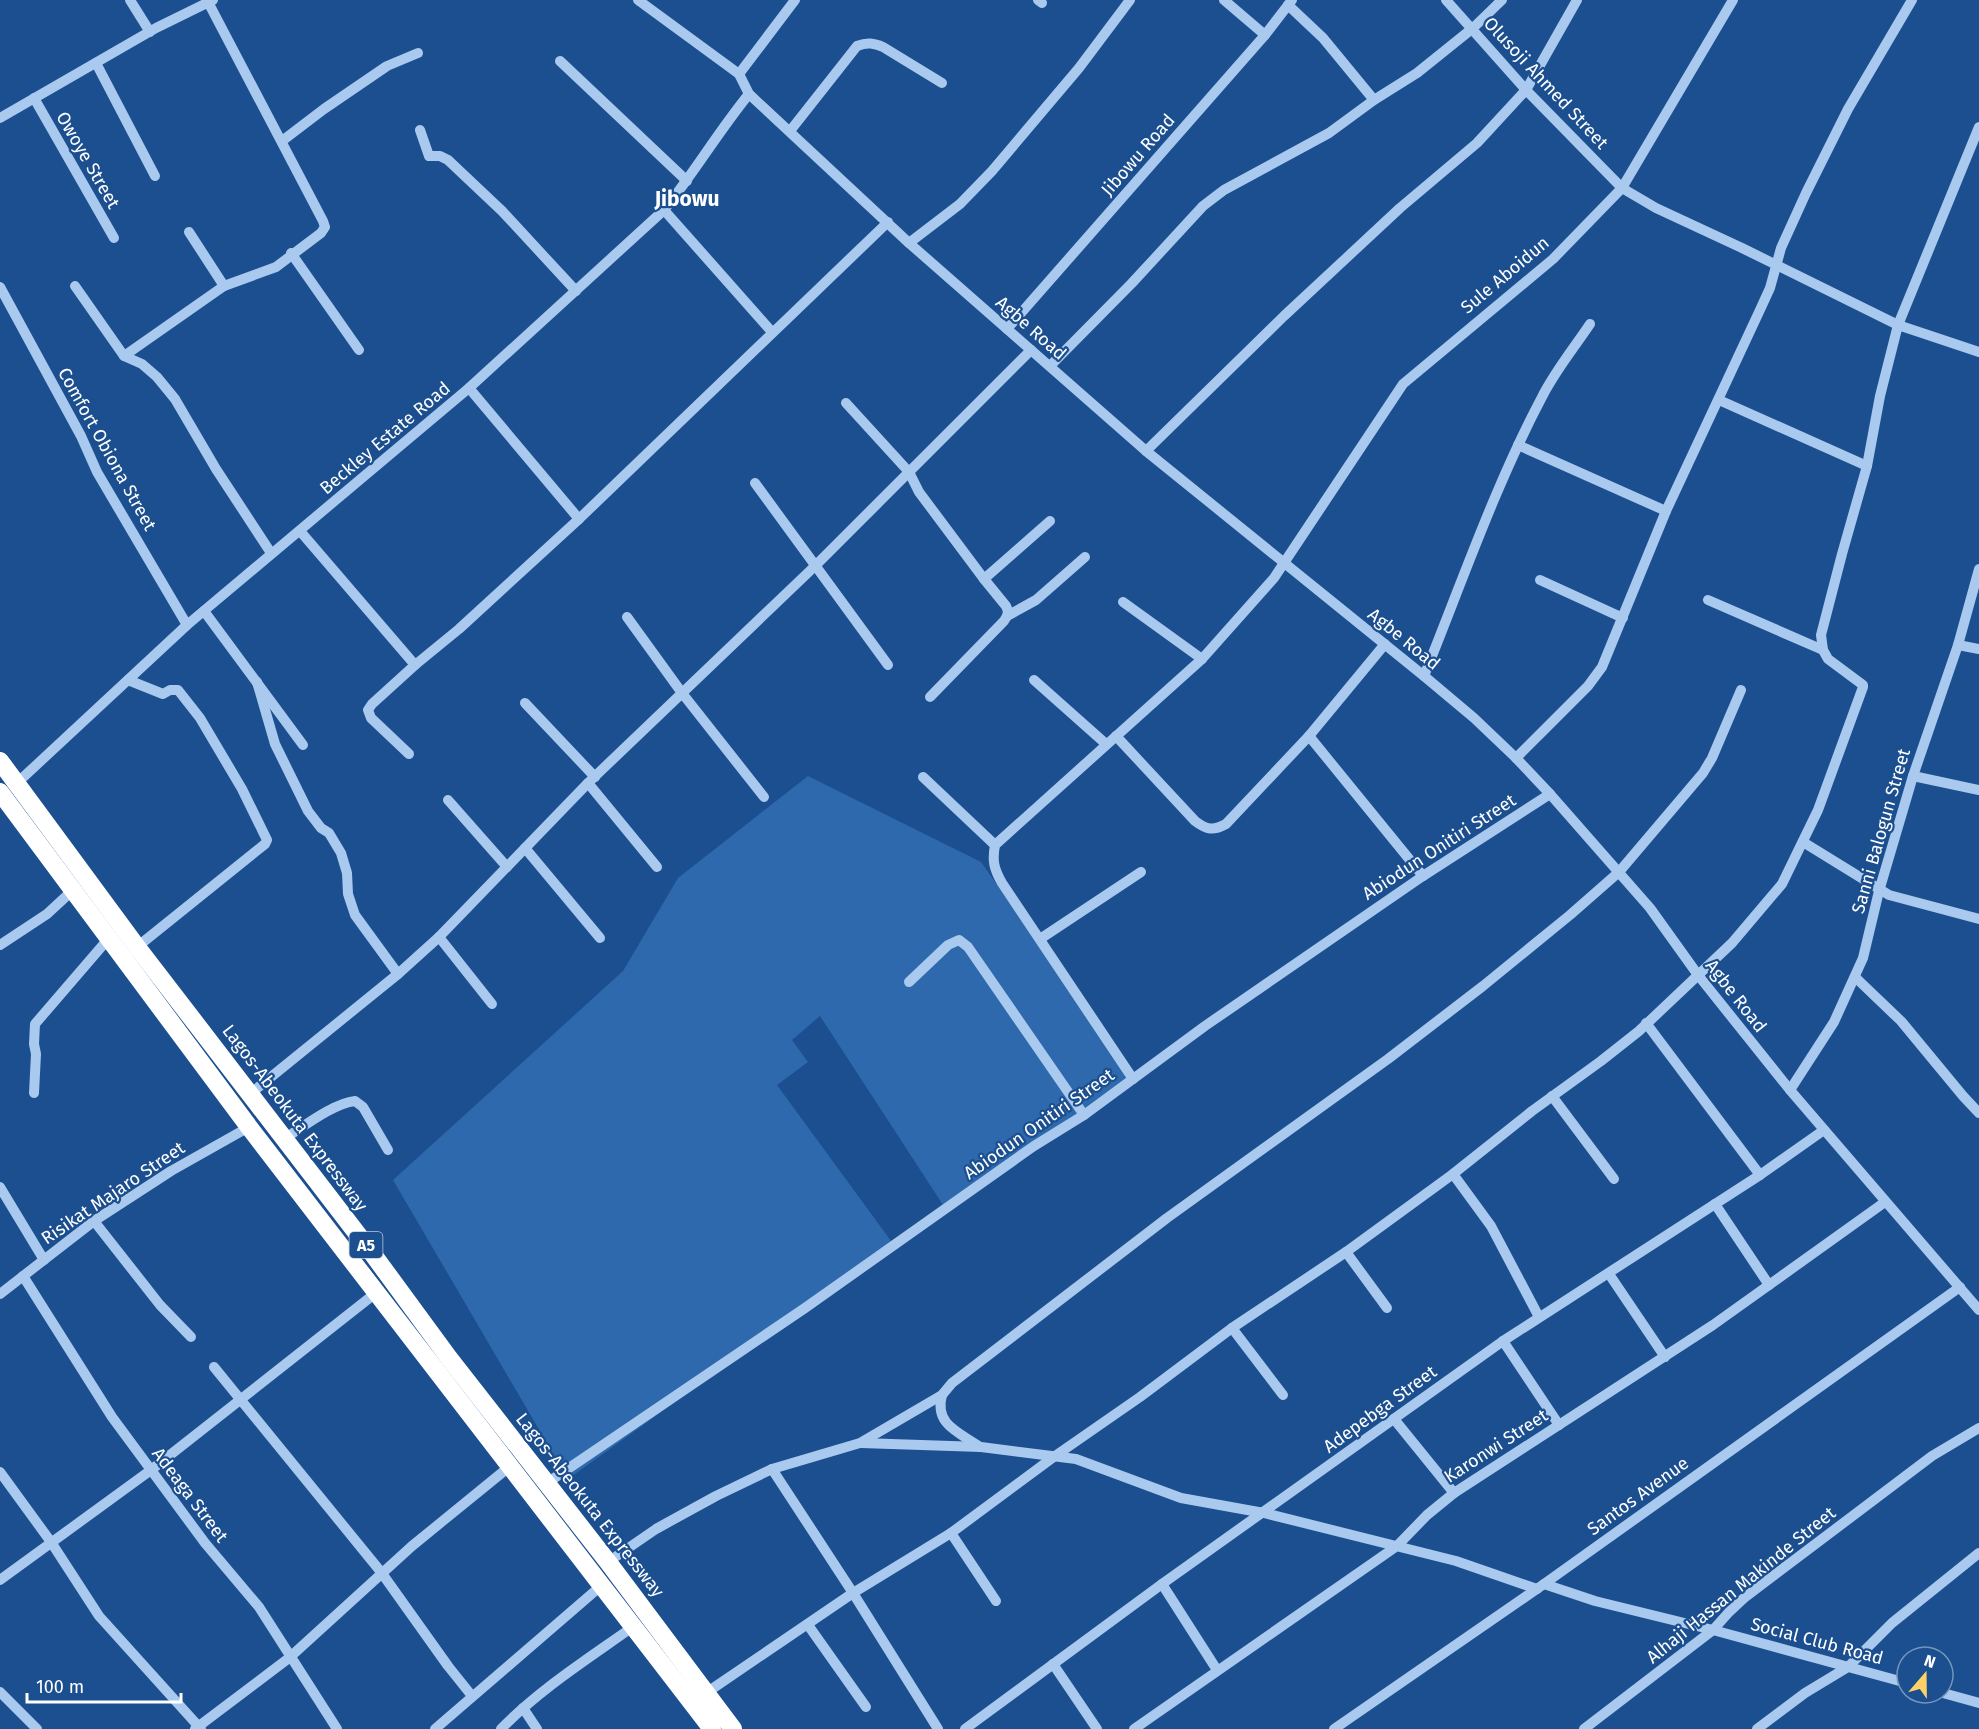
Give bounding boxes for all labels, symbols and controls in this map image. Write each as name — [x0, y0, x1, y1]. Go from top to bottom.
street label: Olusoji Ahmed Street — [1479, 12, 1613, 154]
street label: Owoye Street — [51, 108, 125, 213]
street label: Jibowu Road — [1096, 110, 1180, 200]
district label: Jibowu — [653, 186, 720, 212]
street label: Sule Aboidun — [1456, 232, 1554, 318]
street label: Agbe Road — [991, 291, 1071, 365]
street label: Comfort Obiona Street — [53, 364, 161, 535]
street label: Beckley Estate Road — [315, 377, 455, 499]
street label: Agbe Road — [1363, 603, 1445, 675]
street label: Sanni Balogun Street — [1847, 745, 1915, 916]
street label: Abiodun Onitiri Street — [1358, 789, 1520, 905]
street label: Agbe Road — [1701, 955, 1771, 1037]
street label: Lagos-Abeokuta Expressway — [218, 1020, 372, 1216]
street label: Abiodun Onitiri Street — [960, 1064, 1119, 1184]
street label: Risikat Majaro Street — [37, 1137, 189, 1249]
road number: A5 — [350, 1232, 382, 1258]
street label: Adepebga Street — [1319, 1360, 1441, 1457]
street label: Karonwi Street — [1440, 1404, 1552, 1488]
street label: Lagos-Abeokuta Expressway — [511, 1408, 669, 1602]
street label: Adeaga Street — [147, 1443, 233, 1547]
street label: Santos Avenue — [1583, 1452, 1693, 1540]
street label: Alhaji Hassan Makinde Street — [1642, 1502, 1840, 1668]
street label: Social Club Road — [1748, 1613, 1886, 1669]
north arrow — [1895, 1645, 1955, 1705]
text: N — [1922, 1651, 1938, 1672]
scale bar — [27, 1666, 182, 1704]
text: 100 m — [36, 1676, 84, 1698]

